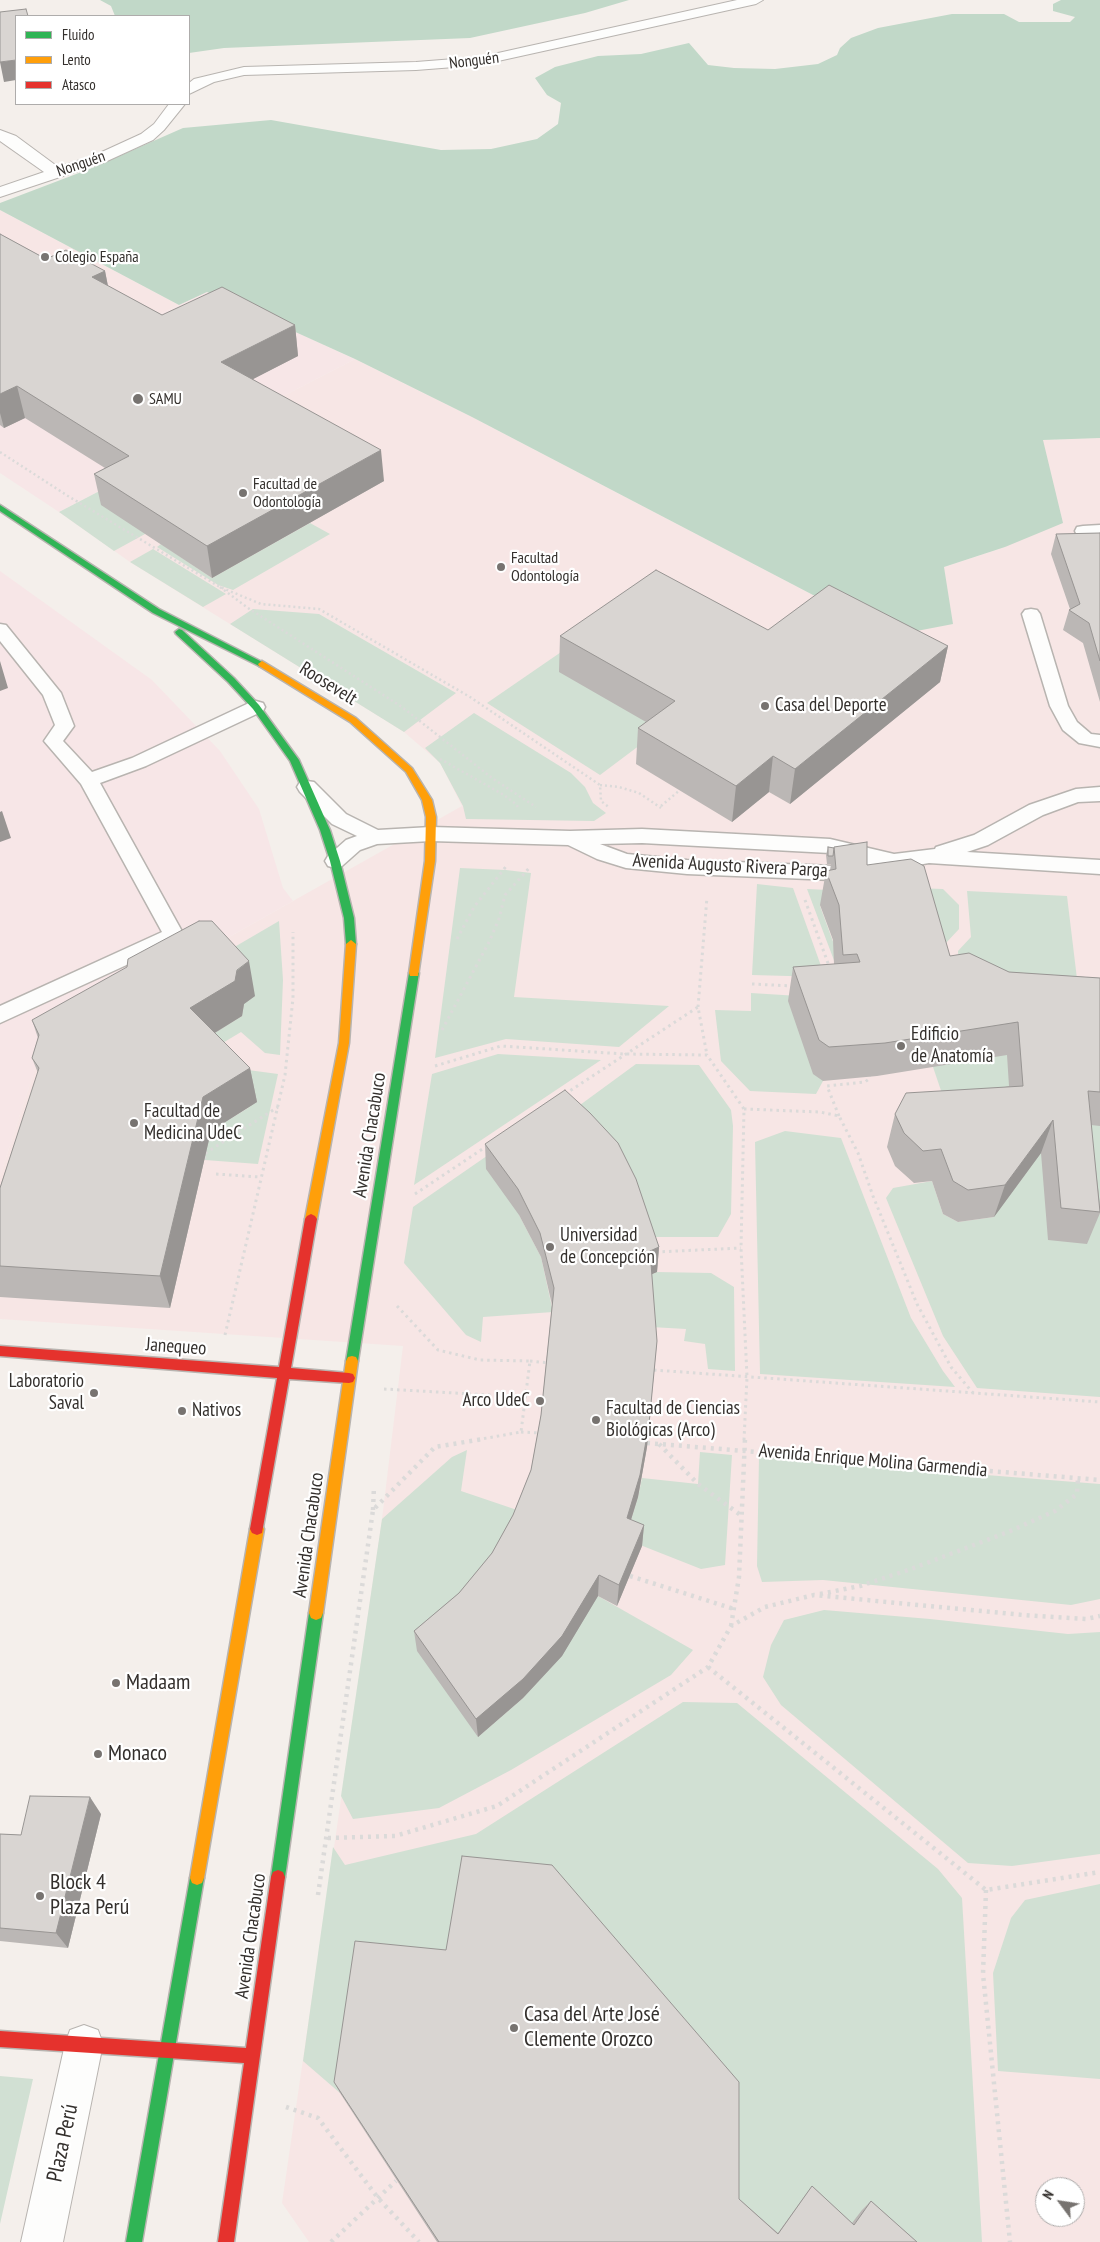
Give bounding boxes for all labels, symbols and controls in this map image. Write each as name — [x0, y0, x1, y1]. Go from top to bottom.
legend — [15, 15, 190, 105]
text: Fluido — [62, 25, 94, 44]
street label: Nonguén — [448, 48, 500, 74]
text: Lento — [62, 50, 91, 69]
text: Atasco — [62, 75, 96, 94]
street label: Nonguén — [54, 147, 108, 181]
place label: Colegio España — [55, 247, 139, 267]
marker: Colegio España — [39, 251, 51, 263]
place label: SAMU — [149, 389, 182, 409]
marker: SAMU — [131, 392, 145, 406]
place label: Facultad de Odontología — [253, 474, 321, 512]
marker: Facultad de Odontología — [237, 487, 249, 499]
place label: Facultad Odontología — [511, 548, 579, 586]
marker: Facultad Odontología — [495, 561, 507, 573]
street label: Roosevelt — [295, 657, 361, 711]
place label: Casa del Deporte — [775, 695, 887, 717]
marker: Casa del Deporte — [759, 700, 771, 712]
street label: Avenida Augusto Rivera Parga — [632, 850, 828, 882]
place label: Edificio de Anatomía — [911, 1024, 993, 1068]
marker: Edificio de Anatomía — [895, 1040, 907, 1052]
street label: Avenida Chacabuco — [349, 1071, 391, 1199]
place label: Facultad de Medicina UdeC — [144, 1101, 242, 1145]
marker: Facultad de Medicina UdeC — [128, 1117, 140, 1129]
place label: Universidad de Concepción — [560, 1225, 655, 1269]
marker: Universidad de Concepción — [544, 1241, 556, 1253]
street label: Janequeo — [145, 1334, 207, 1360]
place label: Laboratorio Saval — [9, 1371, 84, 1415]
marker: Laboratorio Saval — [88, 1387, 100, 1399]
place label: Arco UdeC — [462, 1390, 530, 1412]
marker: Arco UdeC — [534, 1395, 546, 1407]
place label: Facultad de Ciencias Biológicas (Arco) — [606, 1398, 740, 1442]
place label: Nativos — [192, 1400, 241, 1422]
marker: Nativos — [176, 1405, 188, 1417]
marker: Facultad de Ciencias Biológicas (Arco) — [590, 1414, 602, 1426]
street label: Avenida Enrique Molina Garmendia — [758, 1440, 988, 1482]
street label: Avenida Chacabuco — [289, 1471, 329, 1599]
place label: Madaam — [126, 1670, 190, 1696]
marker: Madaam — [110, 1677, 122, 1689]
place label: Monaco — [108, 1741, 167, 1767]
marker: Monaco — [92, 1748, 104, 1760]
place label: Block 4 Plaza Perú — [50, 1870, 129, 1922]
street label: Avenida Chacabuco — [231, 1872, 271, 2000]
marker: Block 4 Plaza Perú — [34, 1890, 46, 1902]
place label: Casa del Arte José Clemente Orozco — [524, 2002, 660, 2054]
marker: Casa del Arte José Clemente Orozco — [508, 2022, 520, 2034]
street label: Plaza Perú — [42, 2102, 84, 2184]
north arrow — [1035, 2177, 1085, 2227]
text: N — [1038, 2187, 1058, 2203]

